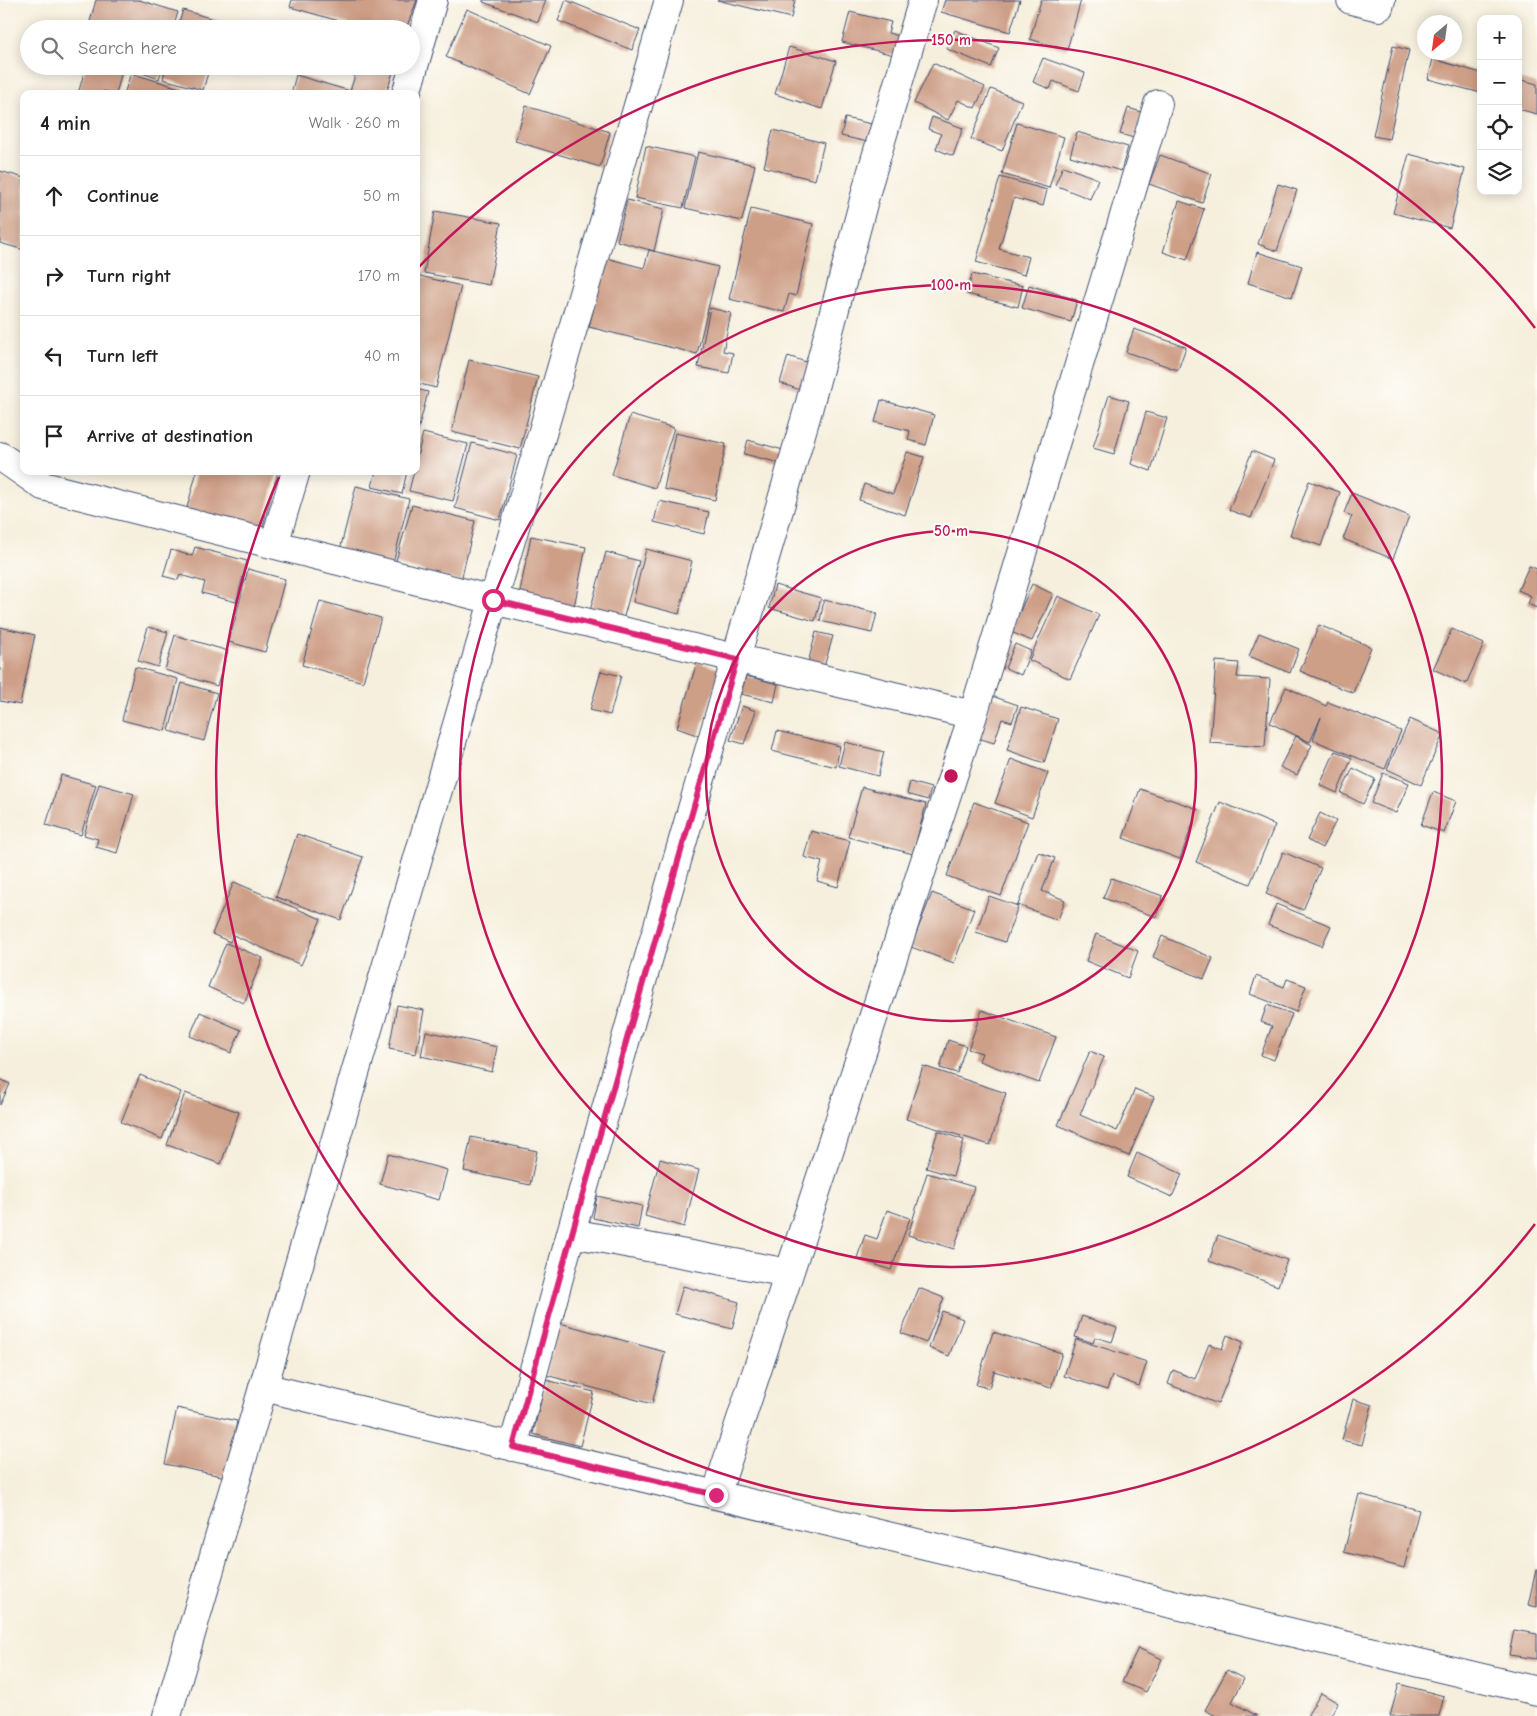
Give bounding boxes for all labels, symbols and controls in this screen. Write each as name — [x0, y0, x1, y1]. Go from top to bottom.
north arrow — [1417, 15, 1462, 60]
map controls — [1477, 15, 1522, 195]
button: + — [1477, 15, 1522, 60]
search box — [20, 20, 420, 75]
text: 150 m — [931, 31, 971, 49]
icon: search — [38, 34, 66, 62]
text: Search here — [78, 37, 177, 59]
button: − — [1477, 60, 1522, 105]
button: locate — [1477, 105, 1522, 150]
text: 4 min — [40, 111, 91, 135]
text: Walk · 260 m — [309, 114, 400, 132]
button: layers — [1477, 150, 1522, 195]
icon: ahead — [40, 182, 68, 210]
text: Continue — [87, 185, 159, 207]
text: 50 m — [363, 187, 400, 205]
icon: right — [40, 262, 68, 290]
text: Turn right — [87, 265, 171, 287]
text: 170 m — [358, 267, 400, 285]
text: 100 m — [931, 276, 971, 294]
icon: left — [40, 342, 68, 370]
text: Turn left — [87, 345, 158, 367]
text: 40 m — [364, 347, 400, 365]
icon: arrive — [40, 422, 68, 450]
text: Arrive at destination — [87, 425, 253, 447]
text: 50 m — [934, 522, 968, 540]
route start — [482, 589, 505, 612]
centre of rings — [942, 767, 960, 785]
route end — [705, 1484, 728, 1507]

